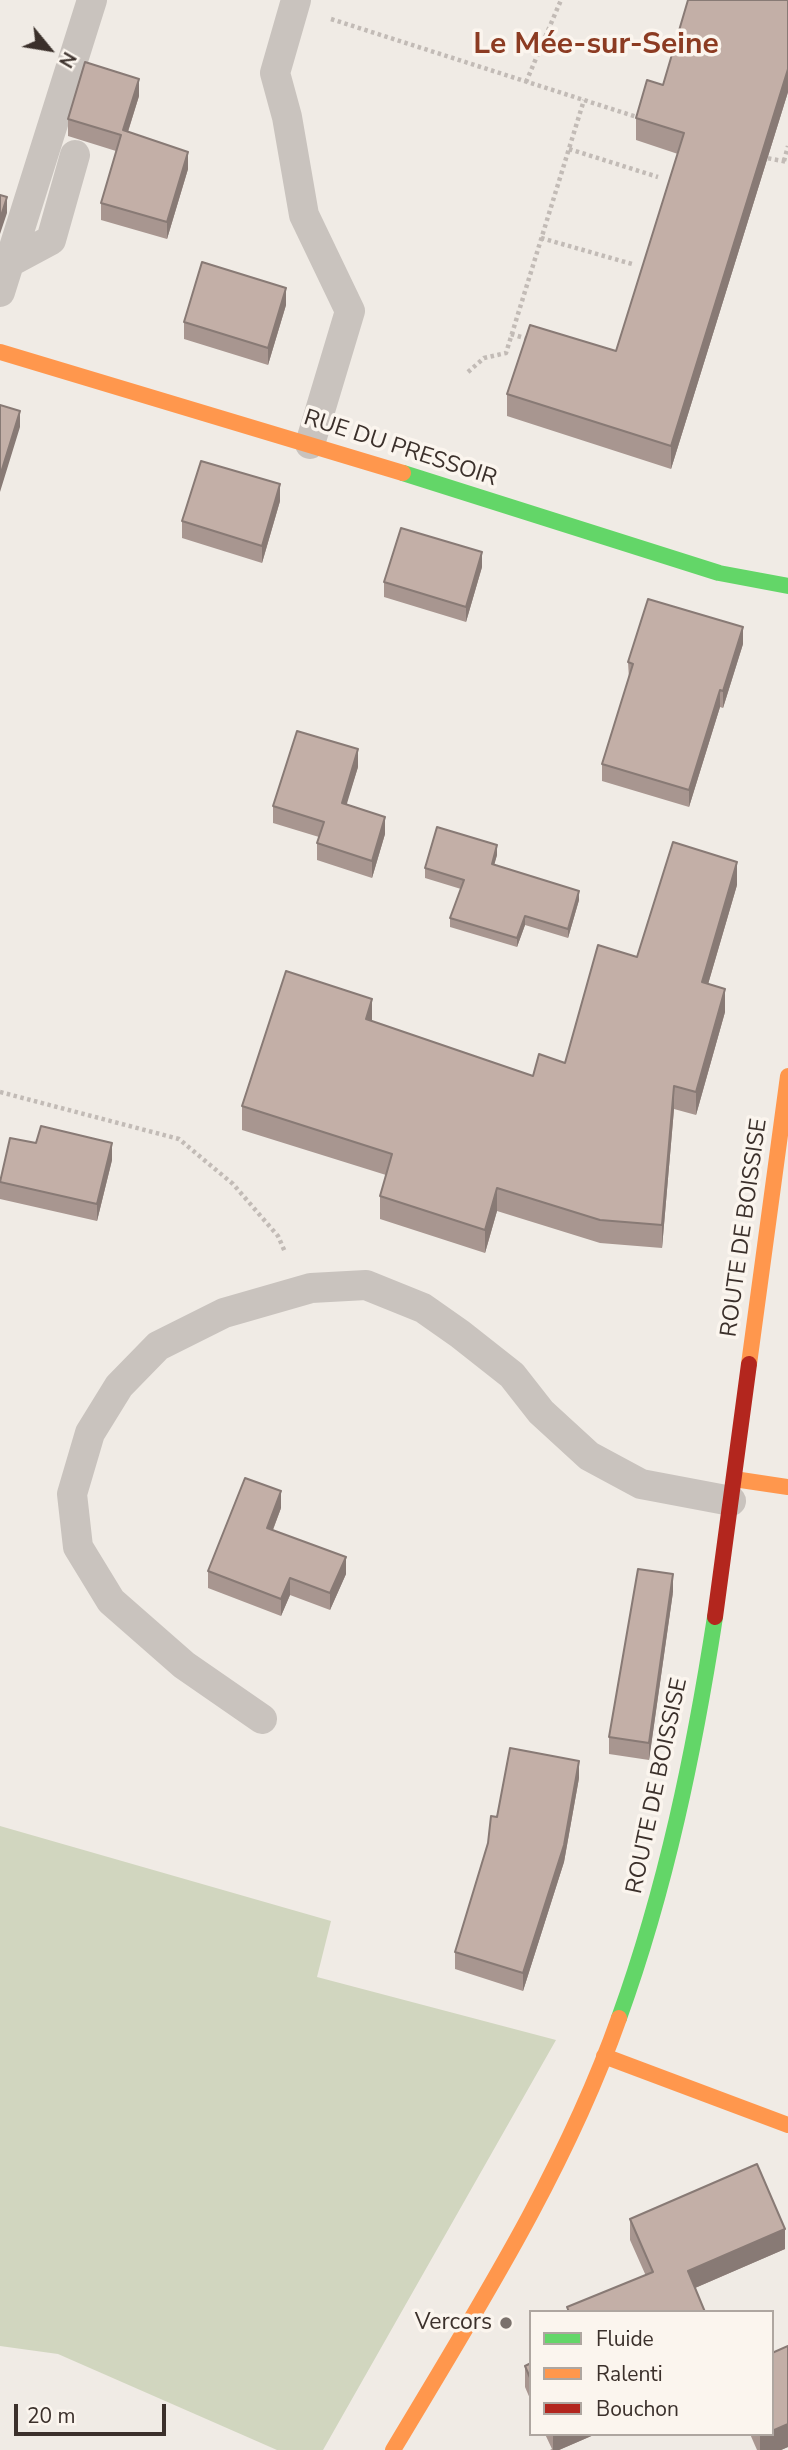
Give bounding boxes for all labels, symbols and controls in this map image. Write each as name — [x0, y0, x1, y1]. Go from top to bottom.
north arrow — [14, 14, 84, 84]
district label: Le Mée-sur-Seine — [473, 28, 719, 64]
text: N — [52, 47, 82, 72]
street label: RUE DU PRESSOIR — [300, 405, 500, 493]
street label: ROUTE DE BOISSISE — [716, 1117, 774, 1339]
street label: ROUTE DE BOISSISE — [622, 1676, 694, 1896]
place label: Vercors — [415, 2309, 492, 2337]
legend — [529, 2310, 774, 2436]
marker: Vercors — [498, 2315, 514, 2331]
text: Fluide — [596, 2325, 654, 2353]
text: Ralenti — [596, 2360, 663, 2388]
scale bar — [18, 2390, 170, 2434]
text: Bouchon — [596, 2395, 679, 2423]
text: 20 m — [27, 2402, 76, 2430]

